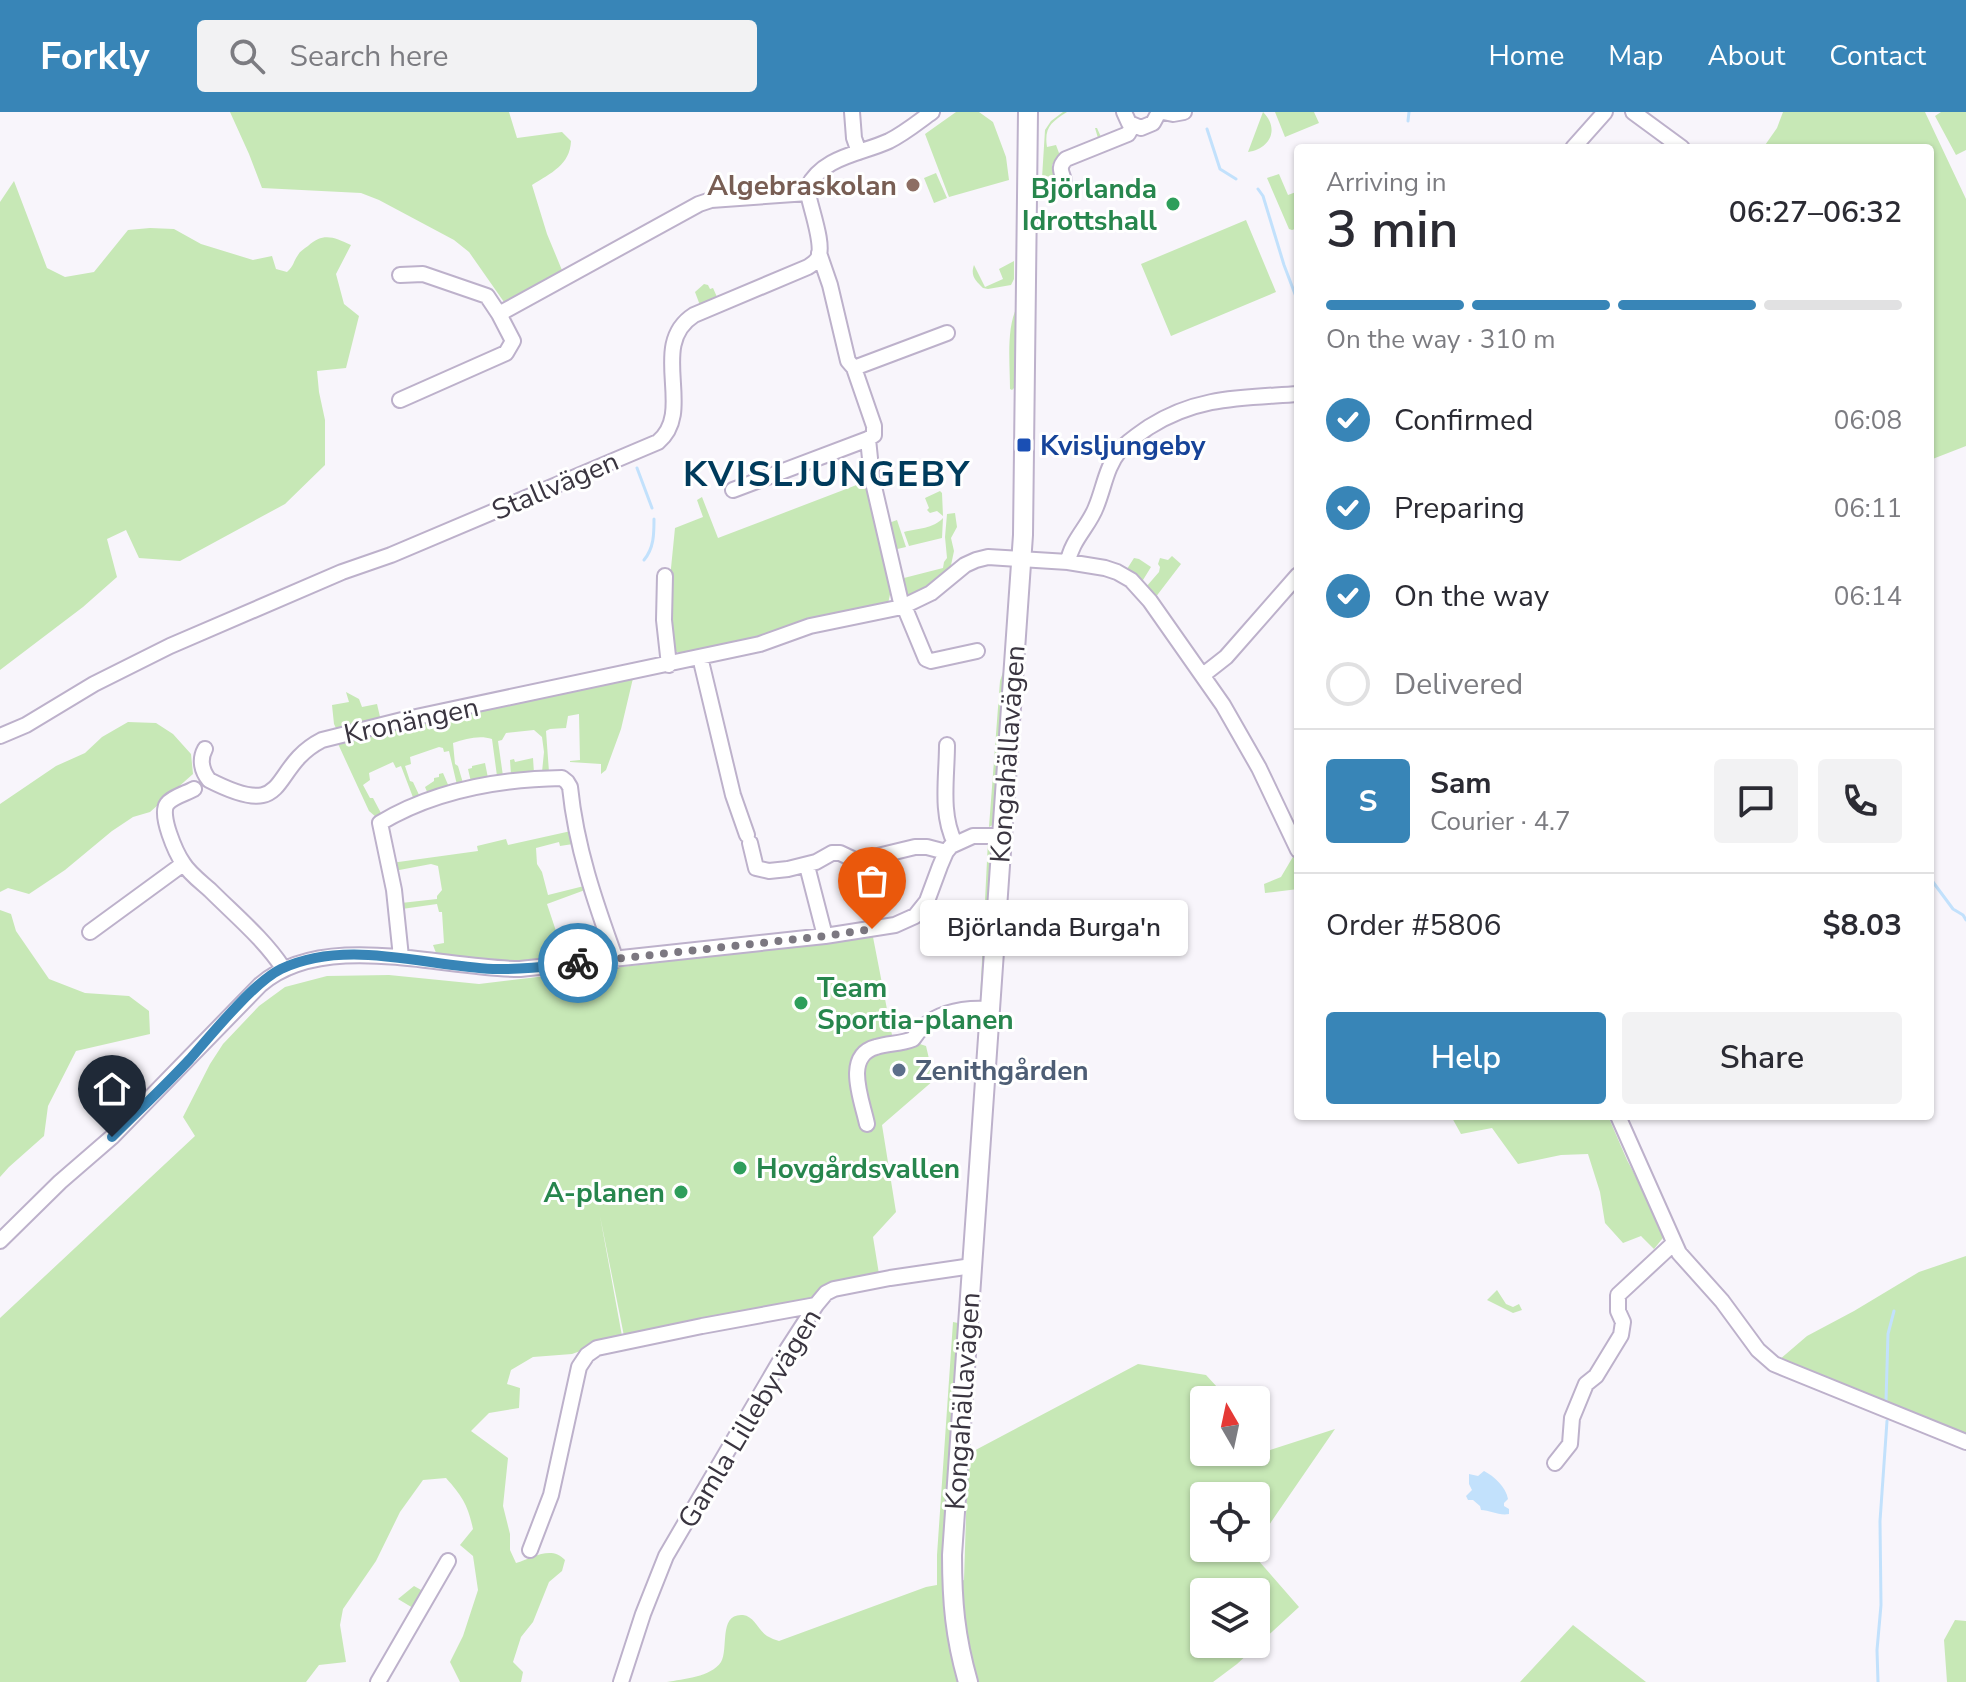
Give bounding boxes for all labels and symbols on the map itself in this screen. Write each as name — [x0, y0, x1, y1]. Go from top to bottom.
place label: Algebraskolan — [707, 167, 897, 205]
place label: Björlanda Idrottshall — [1022, 170, 1157, 240]
marker: Algebraskolan — [904, 176, 922, 194]
marker: Björlanda Idrottshall — [1164, 195, 1182, 213]
place label: Kvisljungeby — [1040, 427, 1206, 465]
marker: Kvisljungeby — [1015, 436, 1033, 454]
street label: Stallvägen — [486, 442, 625, 530]
district label: KVISLJUNGEBY — [683, 450, 971, 499]
street label: Kongahällavägen — [981, 644, 1035, 864]
street label: Kronängen — [340, 688, 482, 754]
pin — [838, 847, 906, 929]
callout: Björlanda Burga'n — [920, 901, 1188, 957]
courier — [538, 923, 618, 1003]
place label: Team Sportia-planen — [817, 969, 1014, 1039]
marker: Team Sportia-planen — [792, 994, 810, 1012]
place label: Zenithgården — [915, 1052, 1089, 1090]
pin — [78, 1055, 146, 1137]
marker: Zenithgården — [890, 1061, 908, 1079]
place label: Hovgårdsvallen — [756, 1150, 960, 1188]
marker: Hovgårdsvallen — [731, 1159, 749, 1177]
place label: A-planen — [544, 1174, 665, 1212]
marker: A-planen — [672, 1183, 690, 1201]
street label: Kongahällavägen — [936, 1291, 990, 1511]
street label: Gamla Lillebyvägen — [669, 1302, 830, 1535]
north arrow — [1190, 1386, 1270, 1466]

